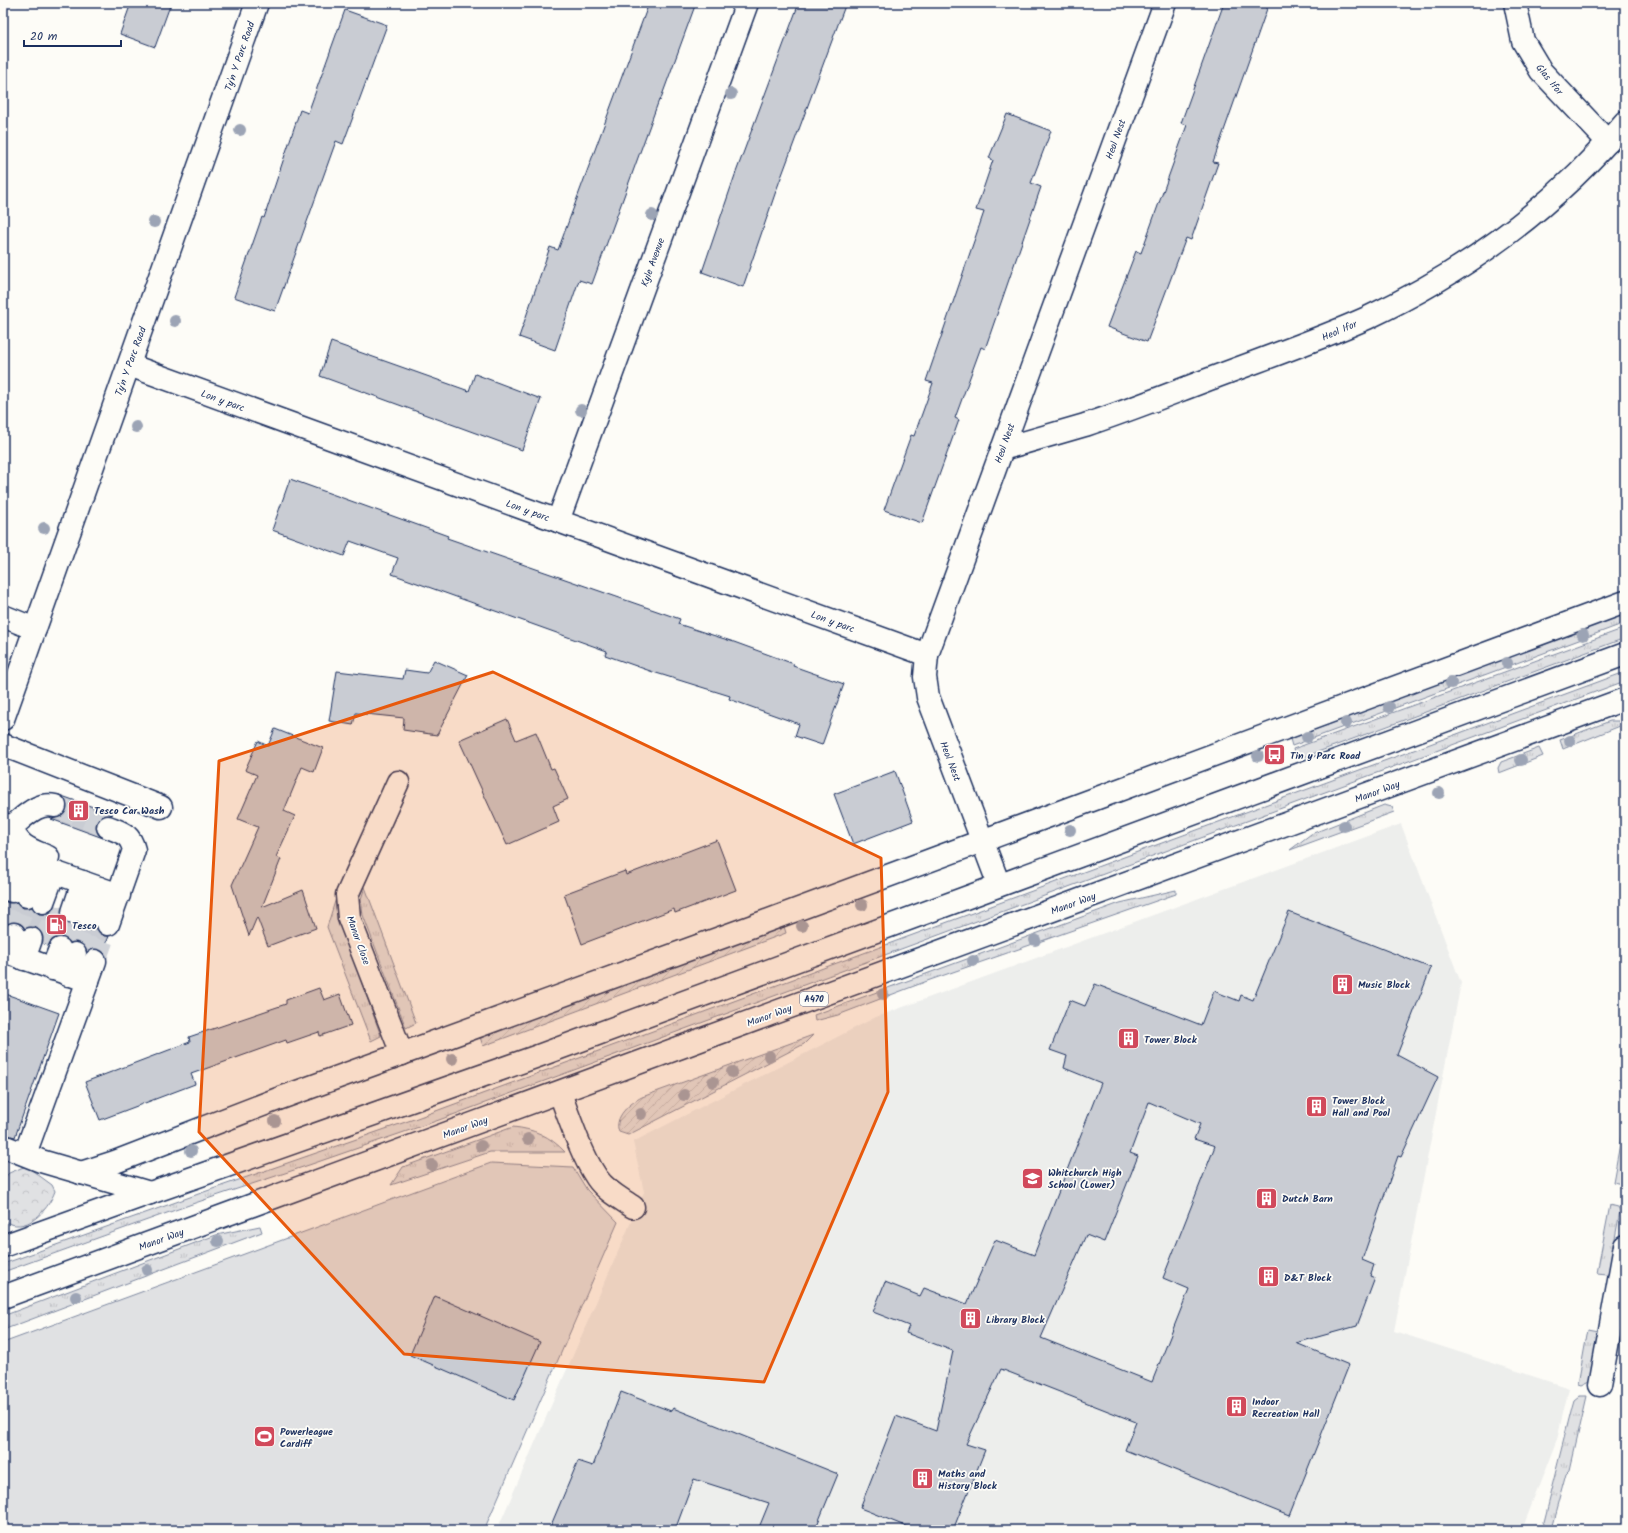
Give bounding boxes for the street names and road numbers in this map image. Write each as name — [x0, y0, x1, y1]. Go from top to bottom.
street label: Ty'n Y Parc Road — [221, 18, 260, 93]
street label: Glas Ifor — [1532, 61, 1567, 99]
street label: Heol Nest — [1101, 117, 1131, 162]
street label: Kyle Avenue — [637, 235, 669, 289]
street label: Heol Ifor — [1319, 316, 1360, 345]
street label: Ty'n Y Parc Road — [111, 324, 151, 398]
street label: Lon y parc — [199, 386, 247, 416]
street label: Heol Nest — [990, 421, 1020, 466]
street label: Lon y parc — [504, 496, 552, 526]
street label: Lon y parc — [809, 607, 857, 637]
street label: Heol Nest — [935, 739, 965, 784]
street label: Manor Way — [1353, 776, 1402, 807]
street label: Manor Way — [1049, 888, 1098, 919]
street label: Manor Close — [342, 913, 375, 968]
road number: A470 — [800, 992, 828, 1006]
street label: Manor Way — [745, 1000, 794, 1031]
street label: Manor Way — [441, 1112, 490, 1143]
street label: Manor Way — [137, 1224, 186, 1255]

